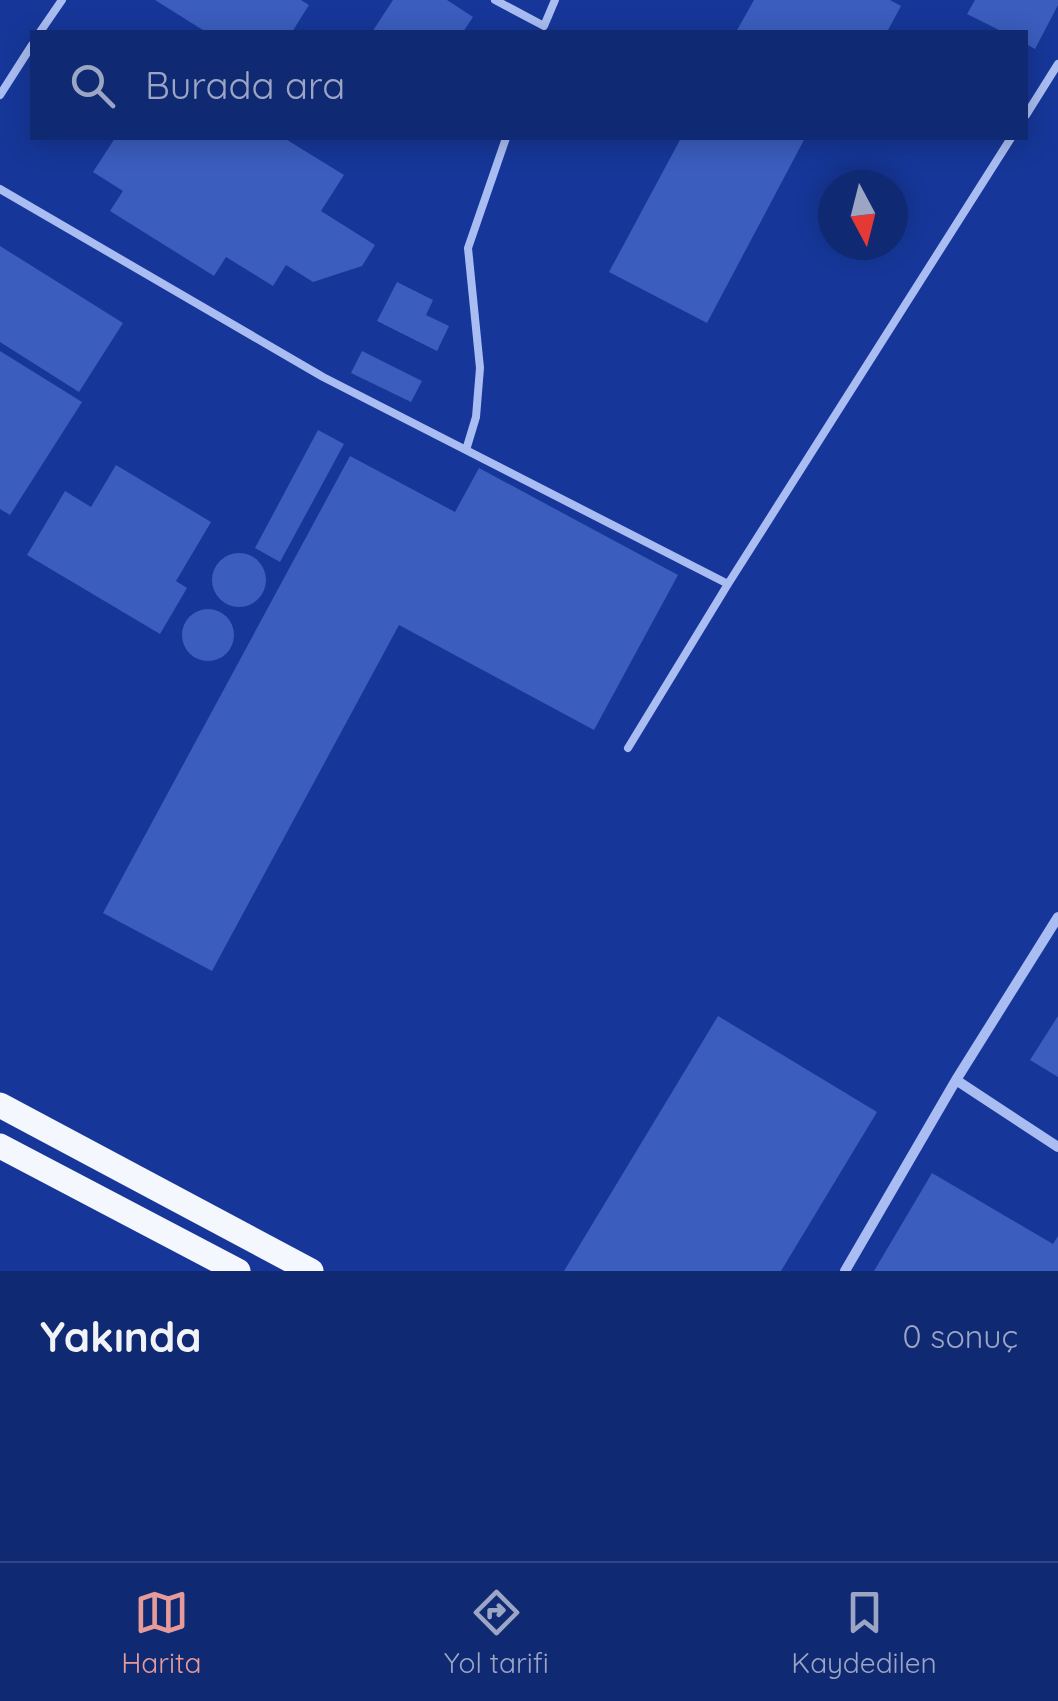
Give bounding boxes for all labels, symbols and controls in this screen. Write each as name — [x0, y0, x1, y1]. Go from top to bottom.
search box — [30, 30, 1028, 140]
icon: search — [65, 58, 120, 113]
text: Burada ara — [145, 61, 345, 109]
north arrow — [818, 170, 908, 260]
text: Yakında — [40, 1310, 202, 1363]
text: 0 sonuç — [903, 1316, 1018, 1356]
tab: Harita — [121, 1585, 202, 1680]
tab: Yol tarifi — [444, 1585, 549, 1680]
tab: Kaydedilen — [791, 1585, 937, 1680]

